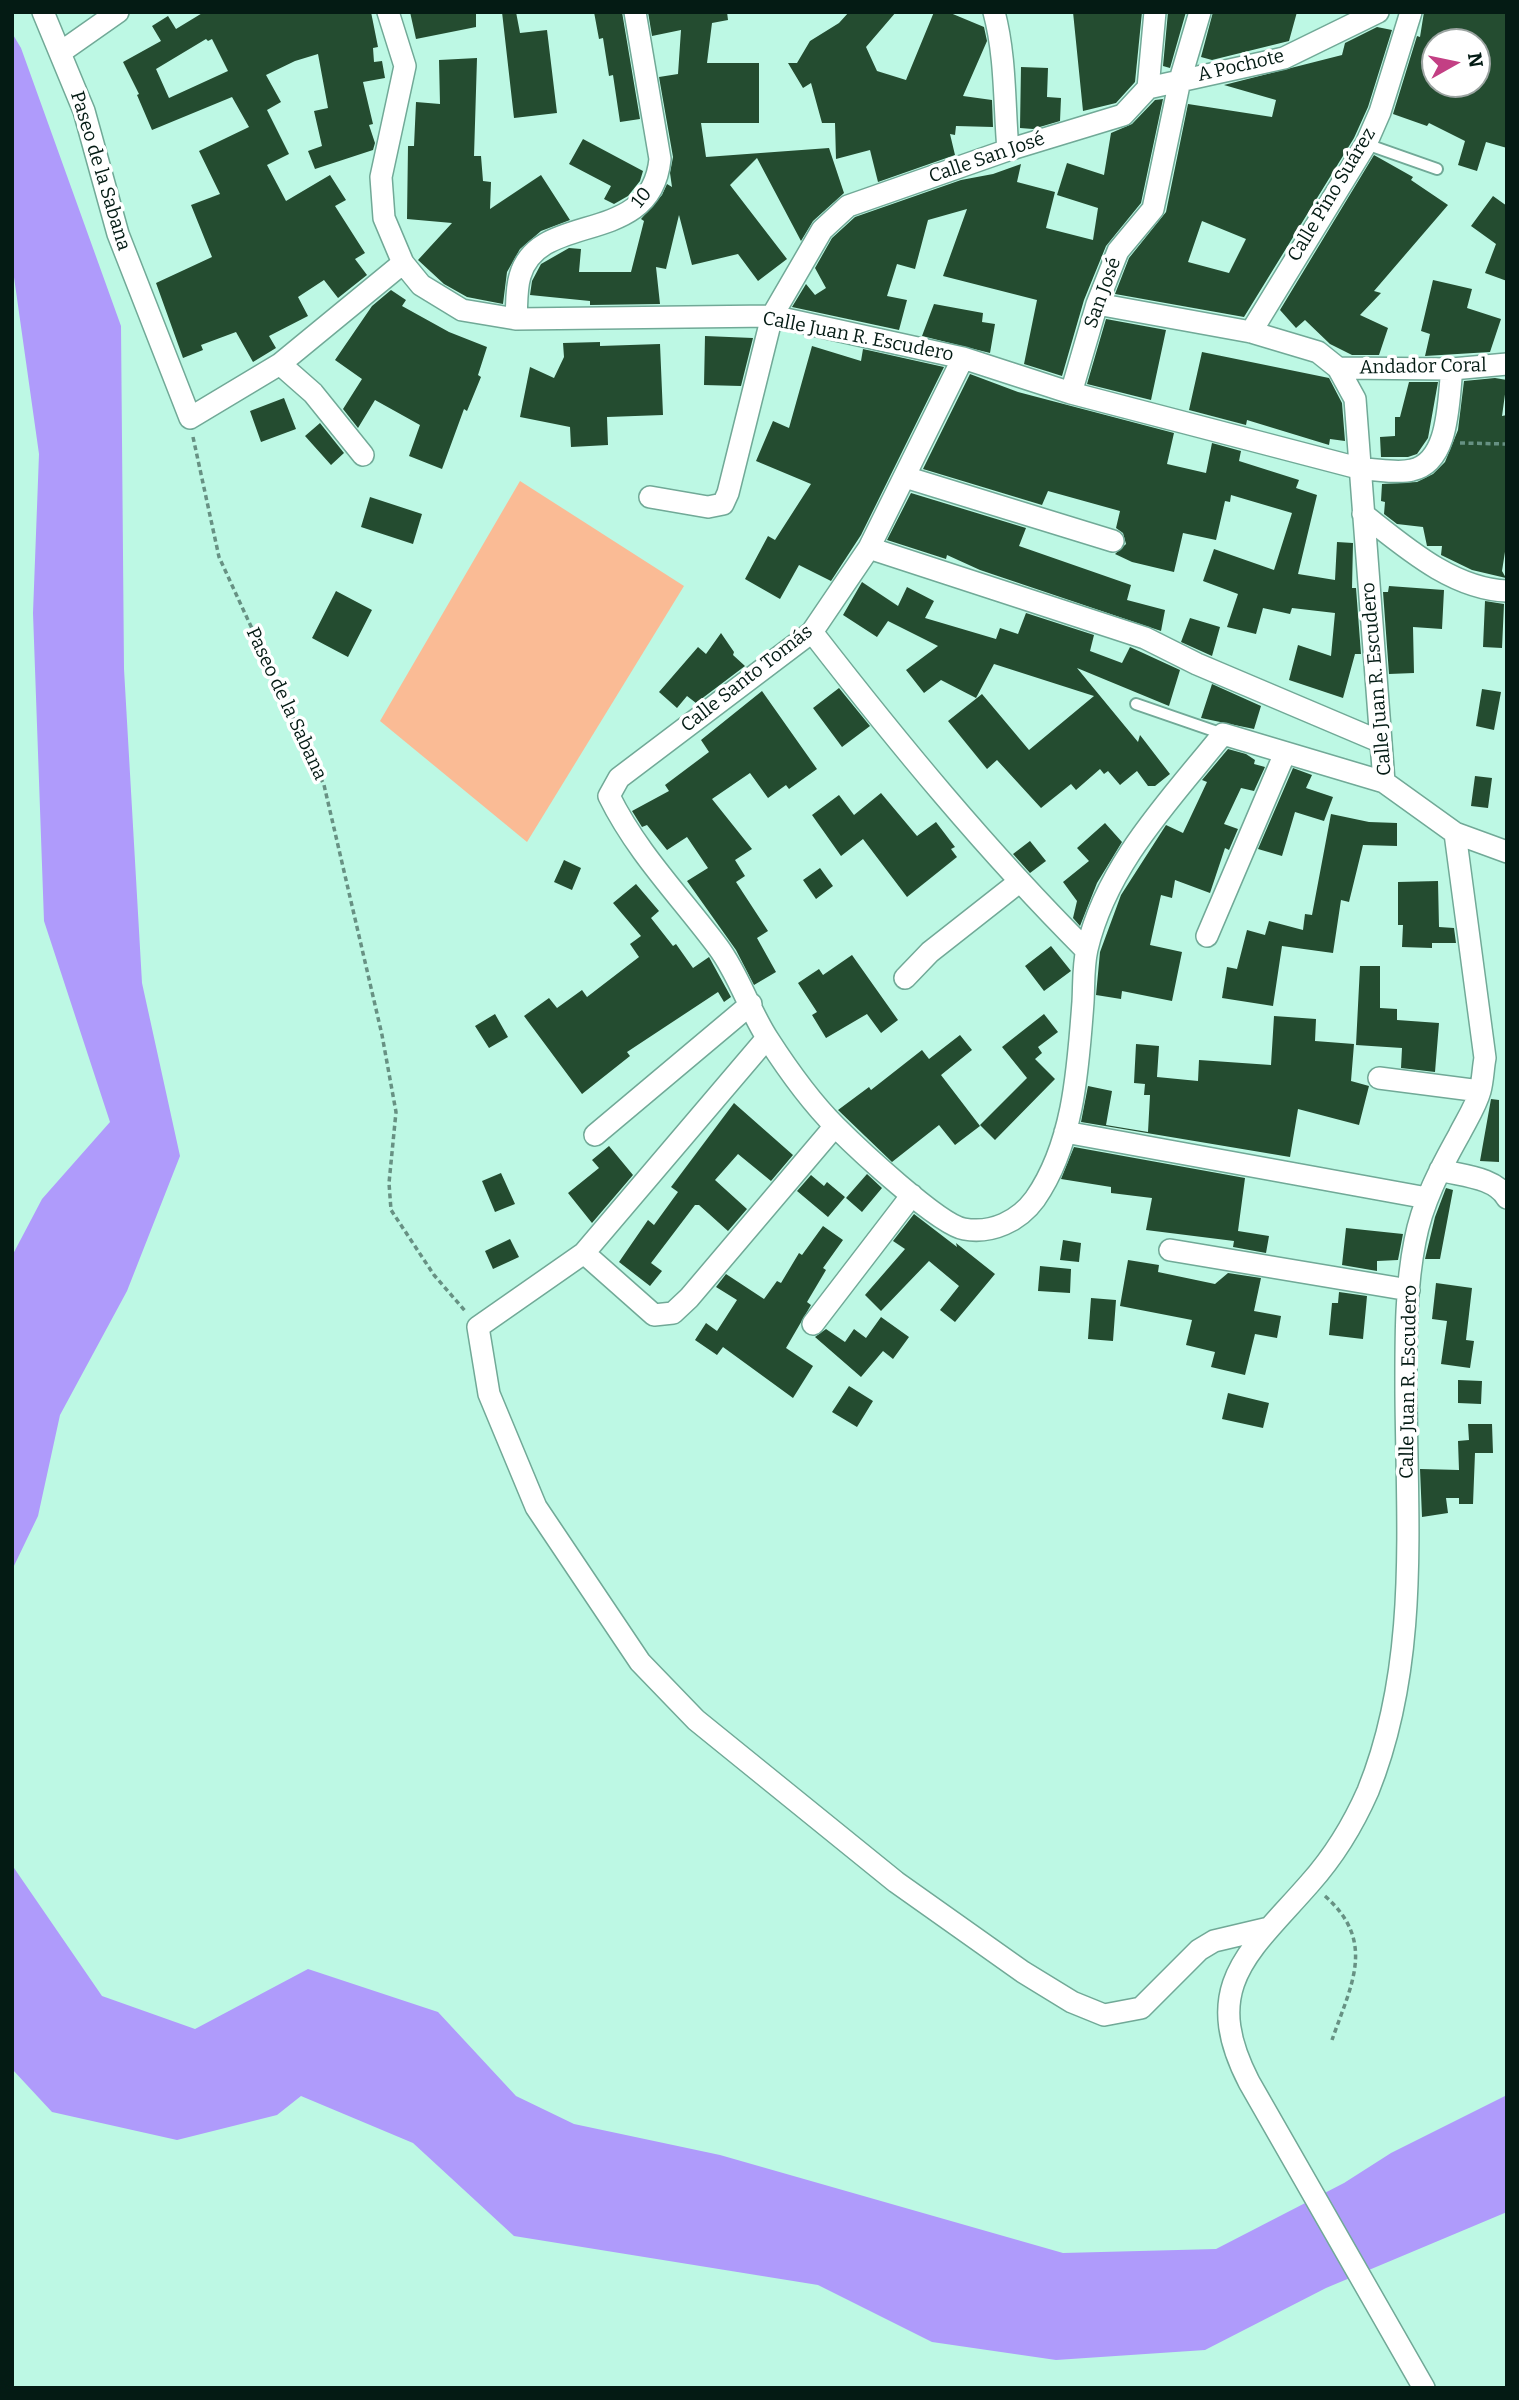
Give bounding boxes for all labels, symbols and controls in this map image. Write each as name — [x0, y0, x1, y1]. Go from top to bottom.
north arrow — [1421, 28, 1491, 98]
street label: A Pochote — [1195, 45, 1287, 87]
text: N — [1463, 51, 1488, 69]
street label: Paseo de la Sabana — [65, 89, 135, 253]
street label: Calle Pino Suárez — [1283, 124, 1381, 266]
street label: Calle San José — [926, 128, 1048, 188]
street label: 10 — [627, 183, 657, 213]
street label: San José — [1080, 255, 1126, 331]
street label: Calle Juan R. Escudero — [761, 307, 955, 367]
street label: Andador Coral — [1359, 354, 1487, 380]
street label: Calle Juan R. Escudero — [1357, 581, 1397, 777]
street label: Calle Santo Tomás — [677, 621, 817, 737]
street label: Paseo de la Sabana — [241, 624, 331, 784]
street label: Calle Juan R. Escudero — [1396, 1285, 1422, 1479]

